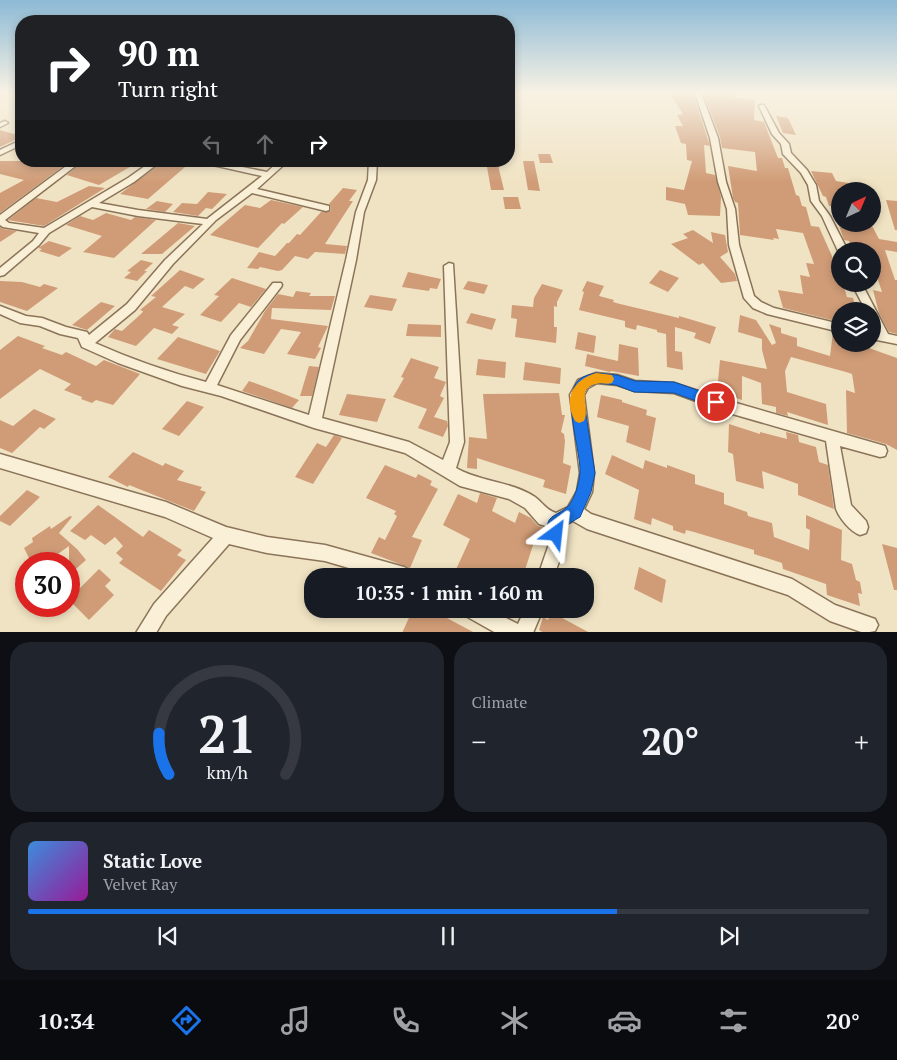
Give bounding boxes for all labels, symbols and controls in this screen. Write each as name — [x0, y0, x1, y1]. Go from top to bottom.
text: 90 m — [118, 30, 199, 76]
icon: right — [35, 35, 100, 100]
text: Turn right — [118, 74, 218, 103]
icon: left — [198, 130, 226, 158]
icon: ahead — [251, 130, 279, 158]
icon: right — [304, 130, 332, 158]
north arrow — [831, 182, 881, 232]
map controls — [831, 182, 881, 352]
button: search — [831, 242, 881, 292]
button: layers — [831, 302, 881, 352]
pin — [695, 381, 737, 423]
icon: arrive — [702, 388, 730, 416]
position arrow — [529, 507, 581, 559]
speed limit sign: 30 — [15, 552, 80, 617]
text: 10:35 · 1 min · 160 m — [355, 580, 543, 605]
text: Climate — [472, 691, 527, 713]
text: 21 — [197, 699, 256, 768]
text: 20° — [641, 716, 700, 766]
text: − — [472, 723, 486, 760]
text: + — [854, 723, 869, 760]
text: km/h — [206, 760, 248, 784]
text: Static Love — [103, 848, 202, 873]
text: Velvet Ray — [103, 873, 177, 895]
icon: previous — [154, 922, 182, 950]
icon: pause — [434, 922, 462, 950]
icon: next — [715, 922, 743, 950]
icon: directions — [169, 1003, 204, 1038]
icon: music — [278, 1003, 313, 1038]
icon: phone — [388, 1003, 423, 1038]
icon: climate — [497, 1003, 532, 1038]
icon: car — [607, 1003, 642, 1038]
icon: filters — [716, 1003, 751, 1038]
text: 10:34 — [37, 1006, 95, 1035]
text: 20° — [826, 1006, 860, 1035]

